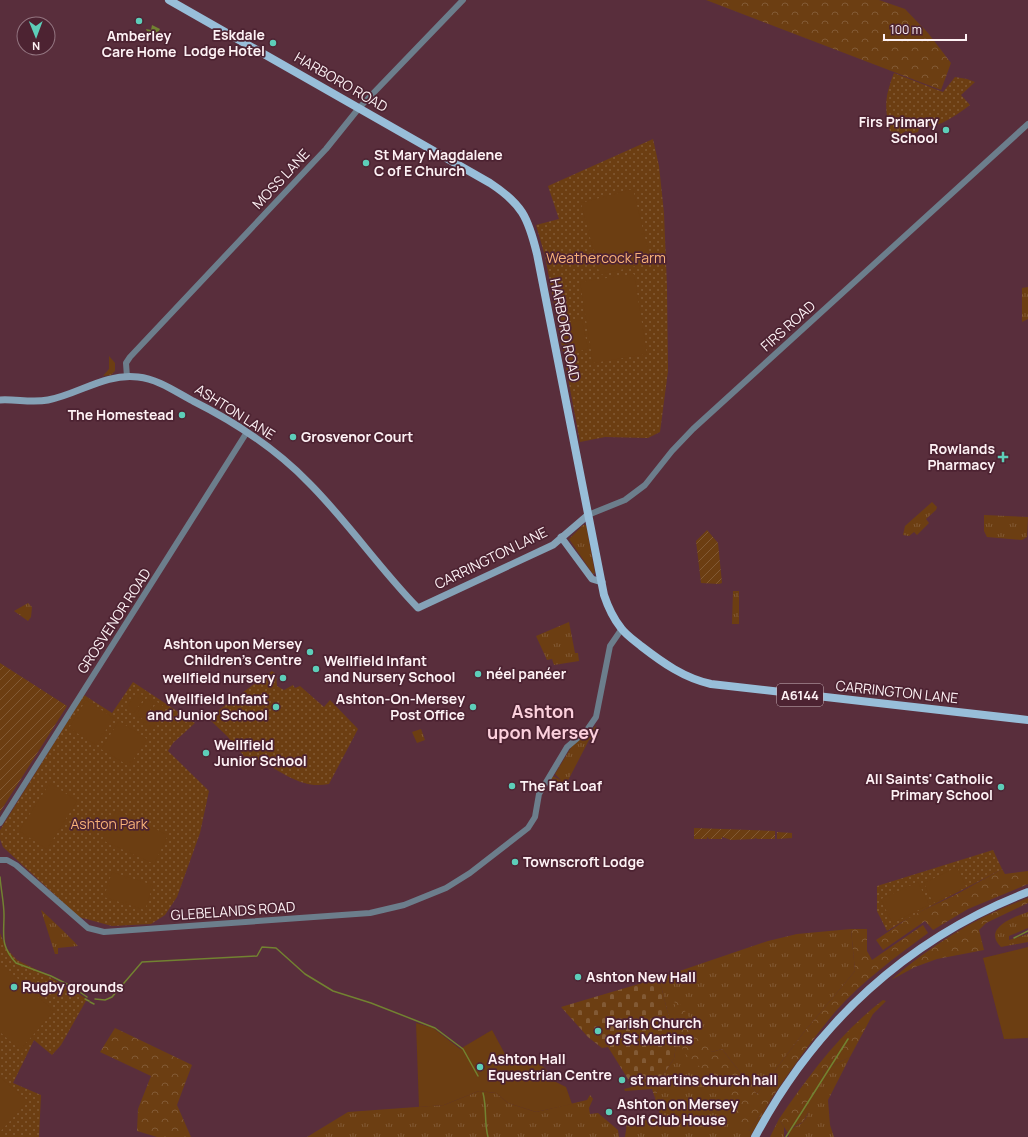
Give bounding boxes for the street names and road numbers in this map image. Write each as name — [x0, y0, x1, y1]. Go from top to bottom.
street label: HARBORO ROAD — [291, 47, 391, 116]
street label: MOSS LANE — [248, 144, 313, 213]
street label: HARBORO ROAD — [546, 277, 585, 383]
street label: FIRS ROAD — [756, 296, 819, 355]
street label: ASHTON LANE — [192, 379, 279, 444]
street label: CARRINGTON LANE — [431, 522, 550, 593]
street label: GROSVENOR ROAD — [72, 564, 155, 677]
street label: CARRINGTON LANE — [835, 676, 959, 707]
road number: A6144 — [777, 684, 823, 706]
street label: GLEBELANDS ROAD — [170, 897, 296, 924]

